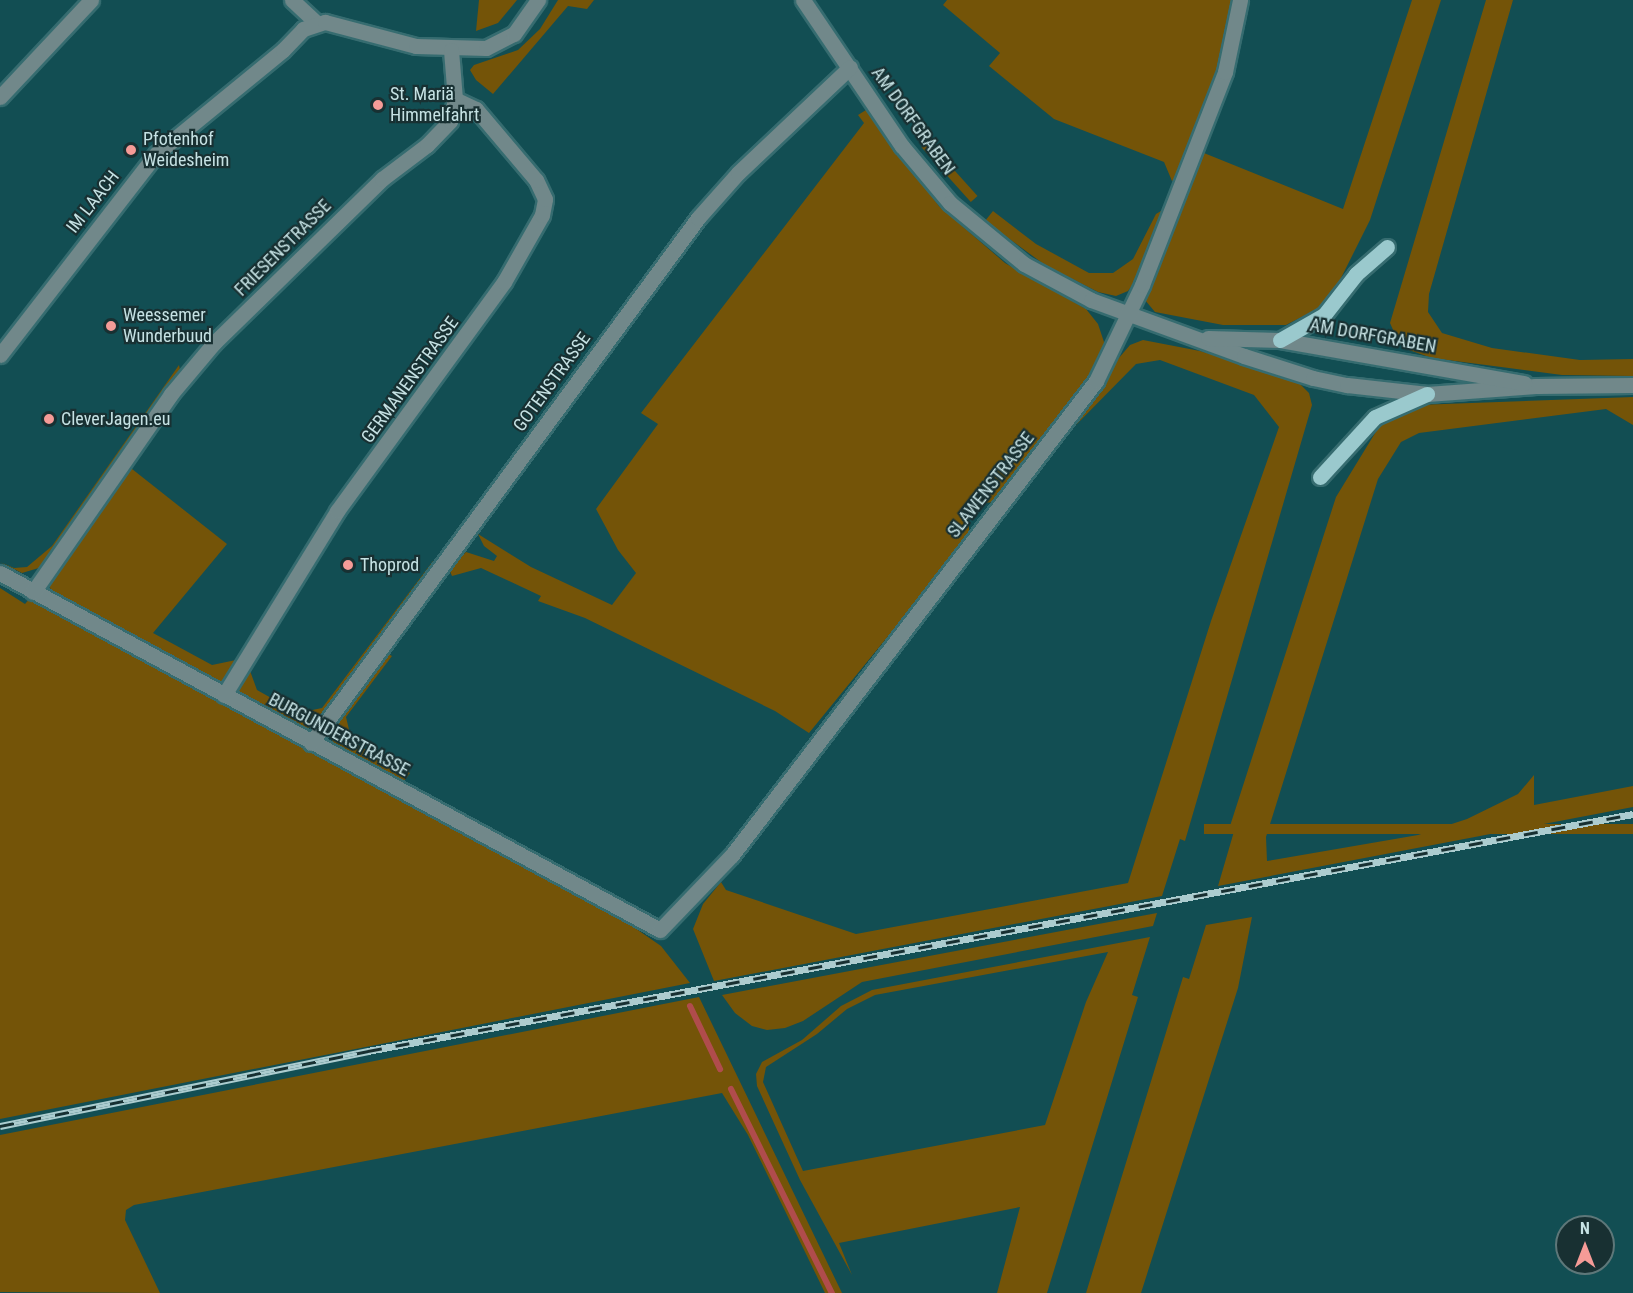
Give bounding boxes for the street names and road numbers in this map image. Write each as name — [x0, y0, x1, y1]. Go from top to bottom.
street label: AM DORFGRABEN — [867, 63, 959, 179]
street label: IM LAACH — [62, 167, 124, 237]
street label: FRIESENSTRASSE — [230, 195, 336, 301]
street label: GERMANENSTRASSE — [357, 313, 463, 447]
street label: AM DORFGRABEN — [1308, 314, 1438, 358]
street label: GOTENSTRASSE — [509, 328, 595, 436]
street label: SLAWENSTRASSE — [943, 428, 1039, 542]
street label: BURGUNDERSTRASSE — [265, 689, 413, 781]

